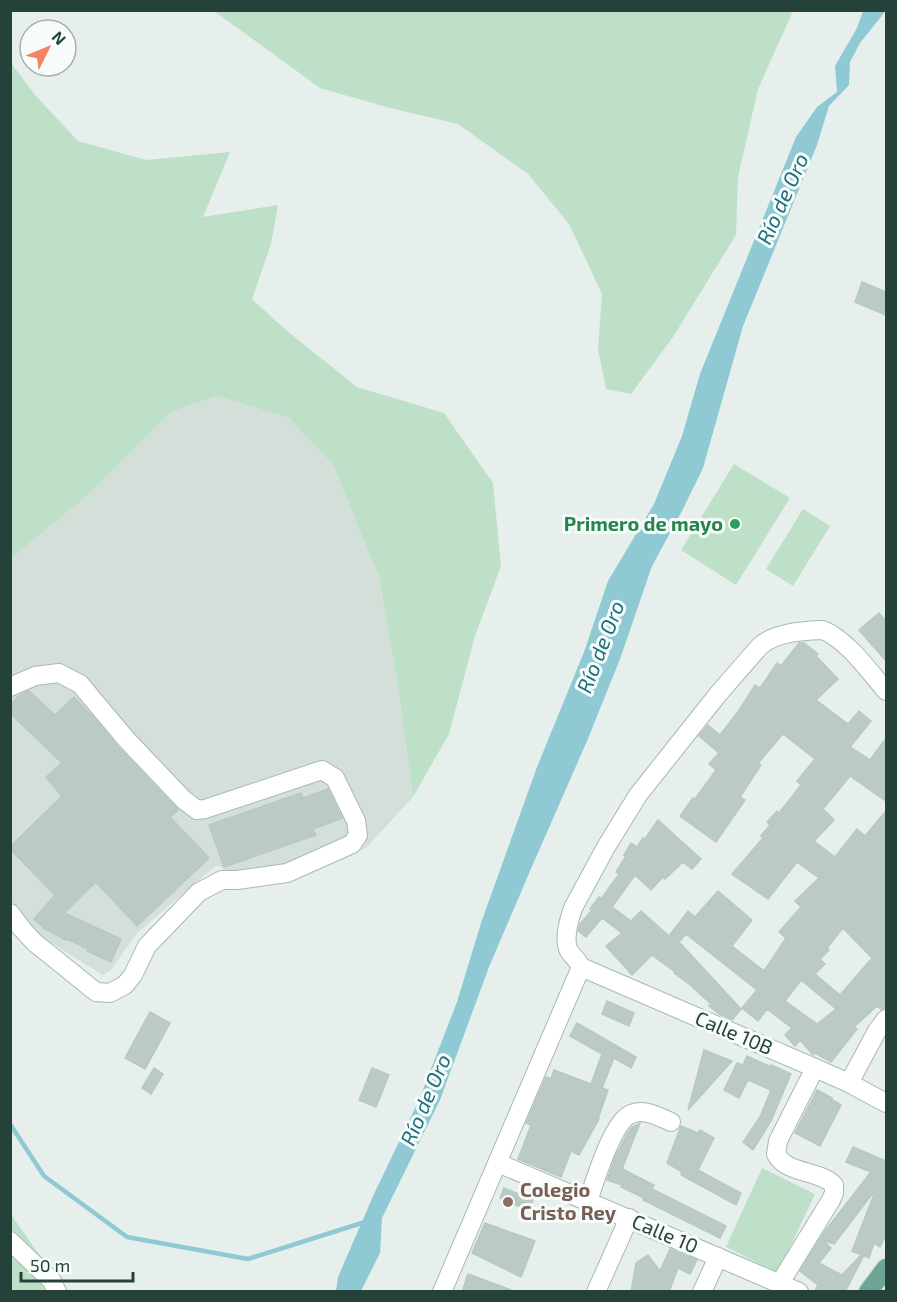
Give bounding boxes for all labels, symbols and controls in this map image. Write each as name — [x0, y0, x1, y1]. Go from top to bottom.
north arrow — [18, 18, 78, 78]
text: N — [48, 27, 70, 48]
water label: Río de Oro — [751, 149, 813, 248]
place label: Primero de mayo — [564, 511, 723, 536]
marker: Primero de mayo — [728, 517, 742, 531]
water label: Río de Oro — [571, 597, 629, 696]
street label: Calle 10B — [692, 1005, 777, 1059]
water label: Río de Oro — [394, 1050, 455, 1149]
place label: Colegio Cristo Rey — [520, 1177, 617, 1225]
marker: Colegio Cristo Rey — [501, 1195, 515, 1209]
street label: Calle 10 — [629, 1208, 702, 1258]
scale bar — [21, 1245, 134, 1283]
text: 50 m — [30, 1254, 70, 1276]

